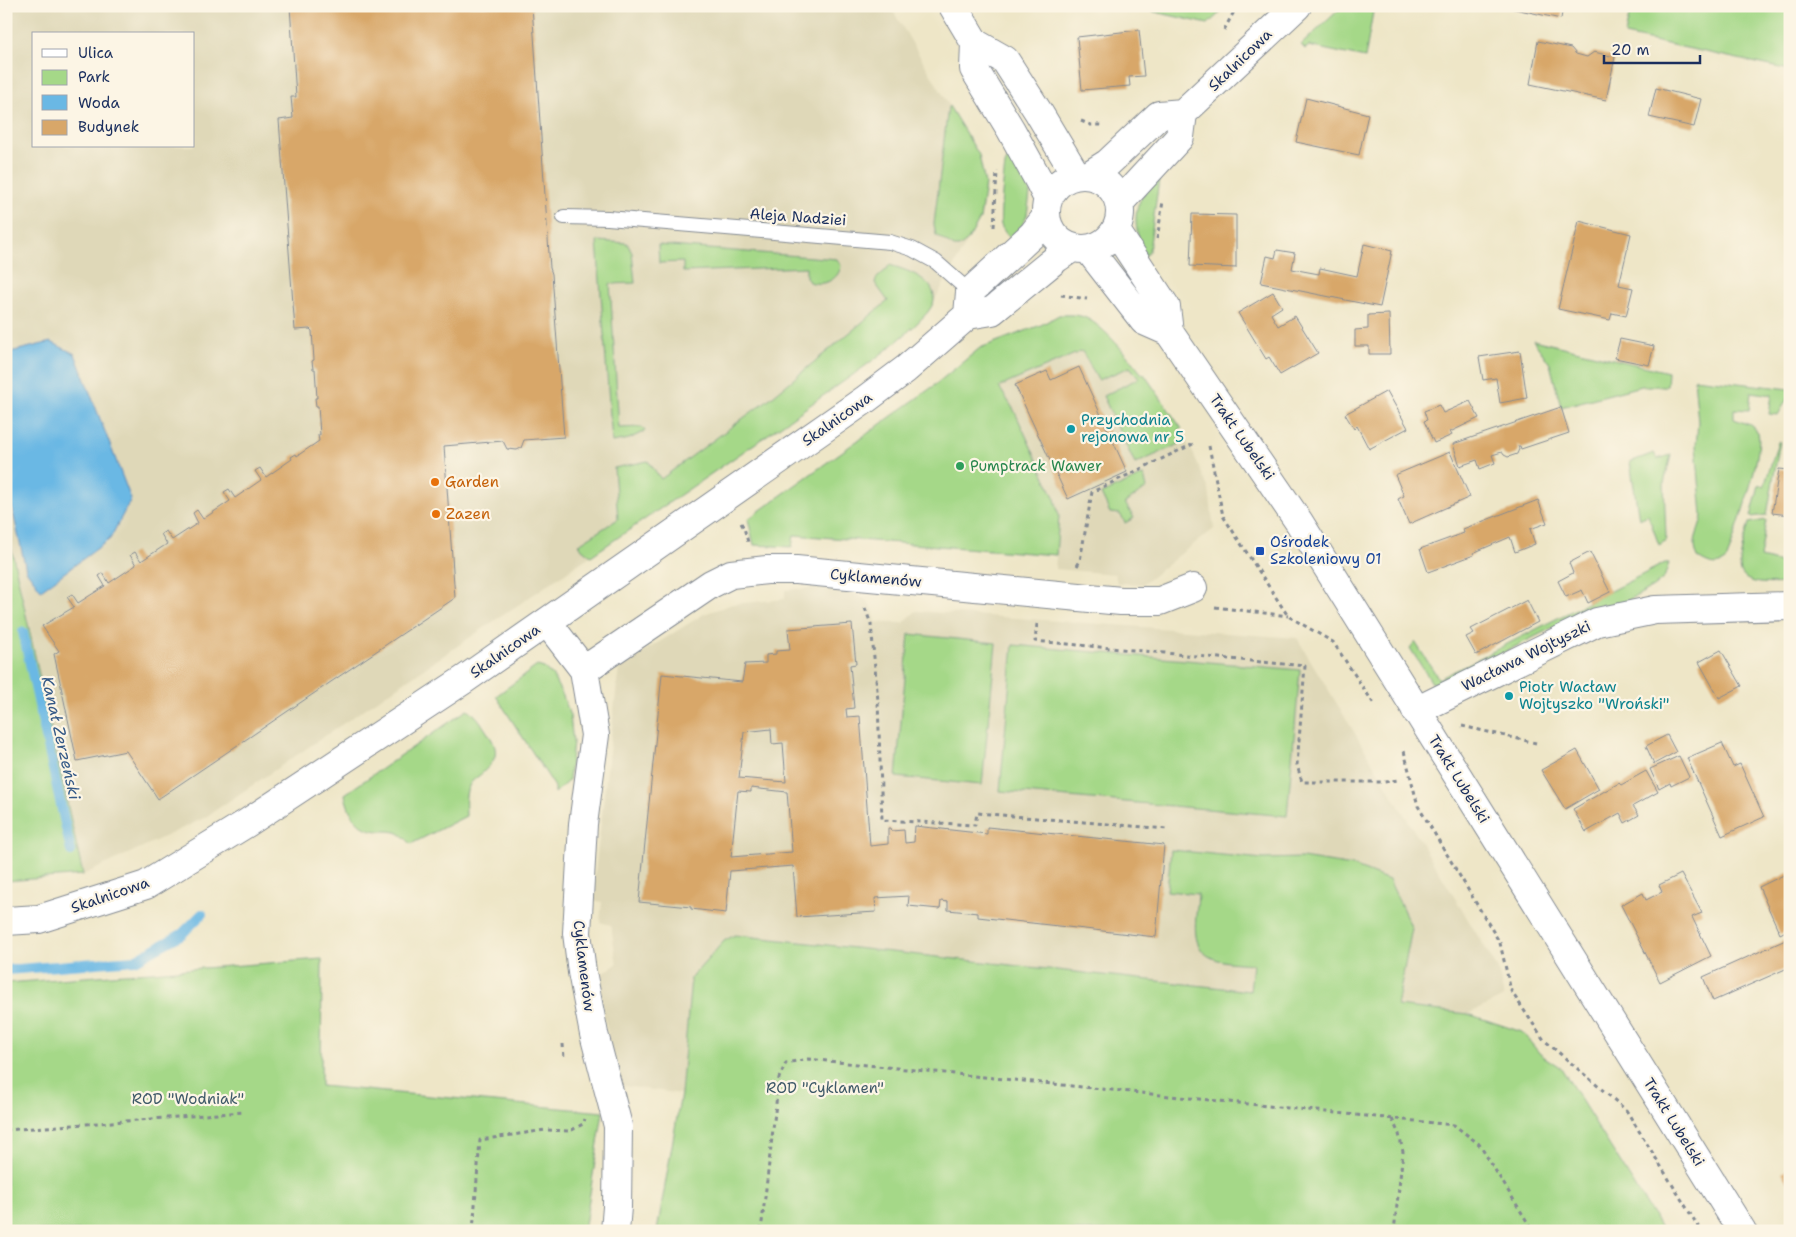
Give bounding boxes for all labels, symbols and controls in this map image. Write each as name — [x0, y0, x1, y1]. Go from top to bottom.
street label: Skalnicowa — [1204, 24, 1277, 96]
legend — [32, 32, 195, 148]
scale bar — [1604, 32, 1700, 64]
text: 20 m — [1611, 40, 1650, 60]
text: Ulica — [78, 43, 114, 63]
text: Park — [78, 67, 110, 87]
text: Woda — [78, 93, 120, 113]
text: Budynek — [78, 117, 139, 137]
street label: Aleja Nadziei — [749, 204, 847, 230]
street label: Skalnicowa — [798, 387, 877, 451]
street label: Trakt Lubelski — [1205, 390, 1279, 484]
place label: Przychodnia rejonowa nr 5 — [1081, 410, 1184, 447]
marker: Przychodnia rejonowa nr 5 — [1065, 423, 1077, 435]
place label: Pumptrack Wawer — [970, 456, 1102, 476]
marker: Pumptrack Wawer — [954, 460, 966, 472]
place label: Garden — [445, 472, 499, 492]
marker: Garden — [429, 476, 441, 488]
place label: Zazen — [446, 504, 490, 524]
marker: Zazen — [430, 508, 442, 520]
place label: Ośrodek Szkoleniowy 01 — [1270, 532, 1381, 569]
marker: Ośrodek Szkoleniowy 01 — [1254, 545, 1266, 557]
street label: Cyklamenów — [829, 564, 923, 592]
street label: Wacława Wojtyszki — [1458, 616, 1594, 696]
street label: Skalnicowa — [466, 619, 545, 683]
water label: Kanał Zerzeński — [37, 674, 86, 802]
place label: Piotr Wacław Wojtyszko "Wroński" — [1519, 677, 1669, 714]
marker: Piotr Wacław Wojtyszko "Wroński" — [1503, 690, 1515, 702]
street label: Trakt Lubelski — [1424, 731, 1494, 827]
street label: Skalnicowa — [68, 872, 152, 918]
street label: Cyklamenów — [568, 919, 600, 1013]
street label: Trakt Lubelski — [1639, 1074, 1709, 1170]
park label: ROD "Cyklamen" — [766, 1078, 884, 1098]
park label: ROD "Wodniak" — [132, 1089, 244, 1109]

